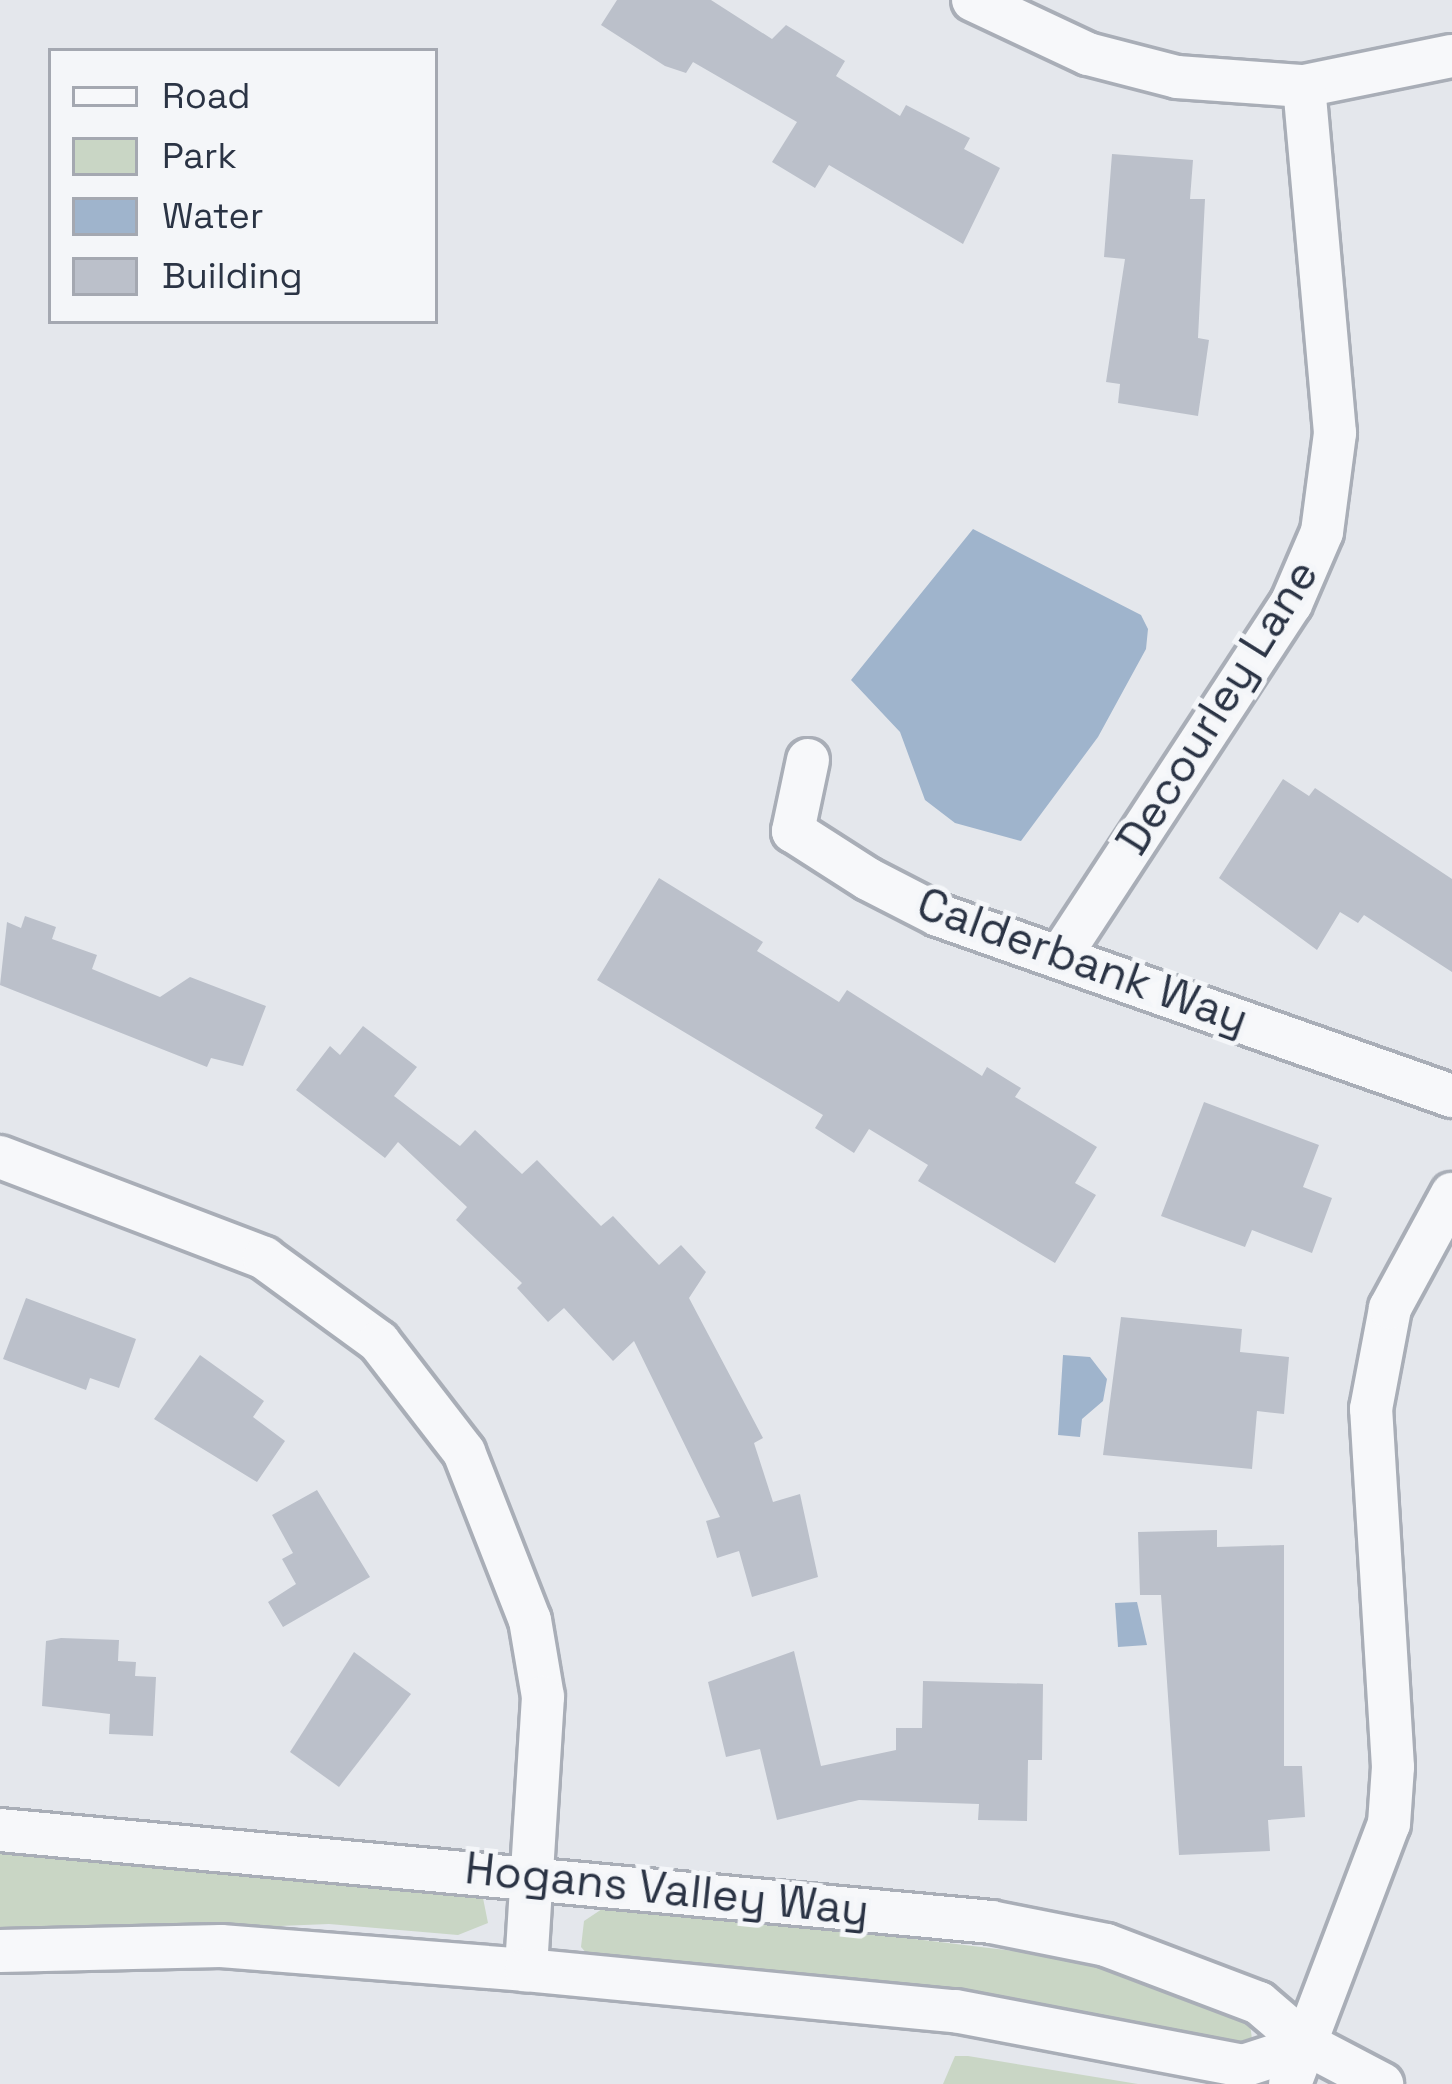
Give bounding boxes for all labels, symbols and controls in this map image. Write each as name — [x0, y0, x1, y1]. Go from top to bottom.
legend — [48, 48, 438, 324]
text: Road — [162, 73, 250, 119]
text: Park — [162, 133, 237, 179]
text: Water — [162, 193, 263, 239]
text: Building — [162, 253, 303, 299]
street label: Decourley Lane — [1105, 550, 1329, 864]
street label: Calderbank Way — [910, 876, 1256, 1046]
street label: Hogans Valley Way — [462, 1841, 872, 1937]

